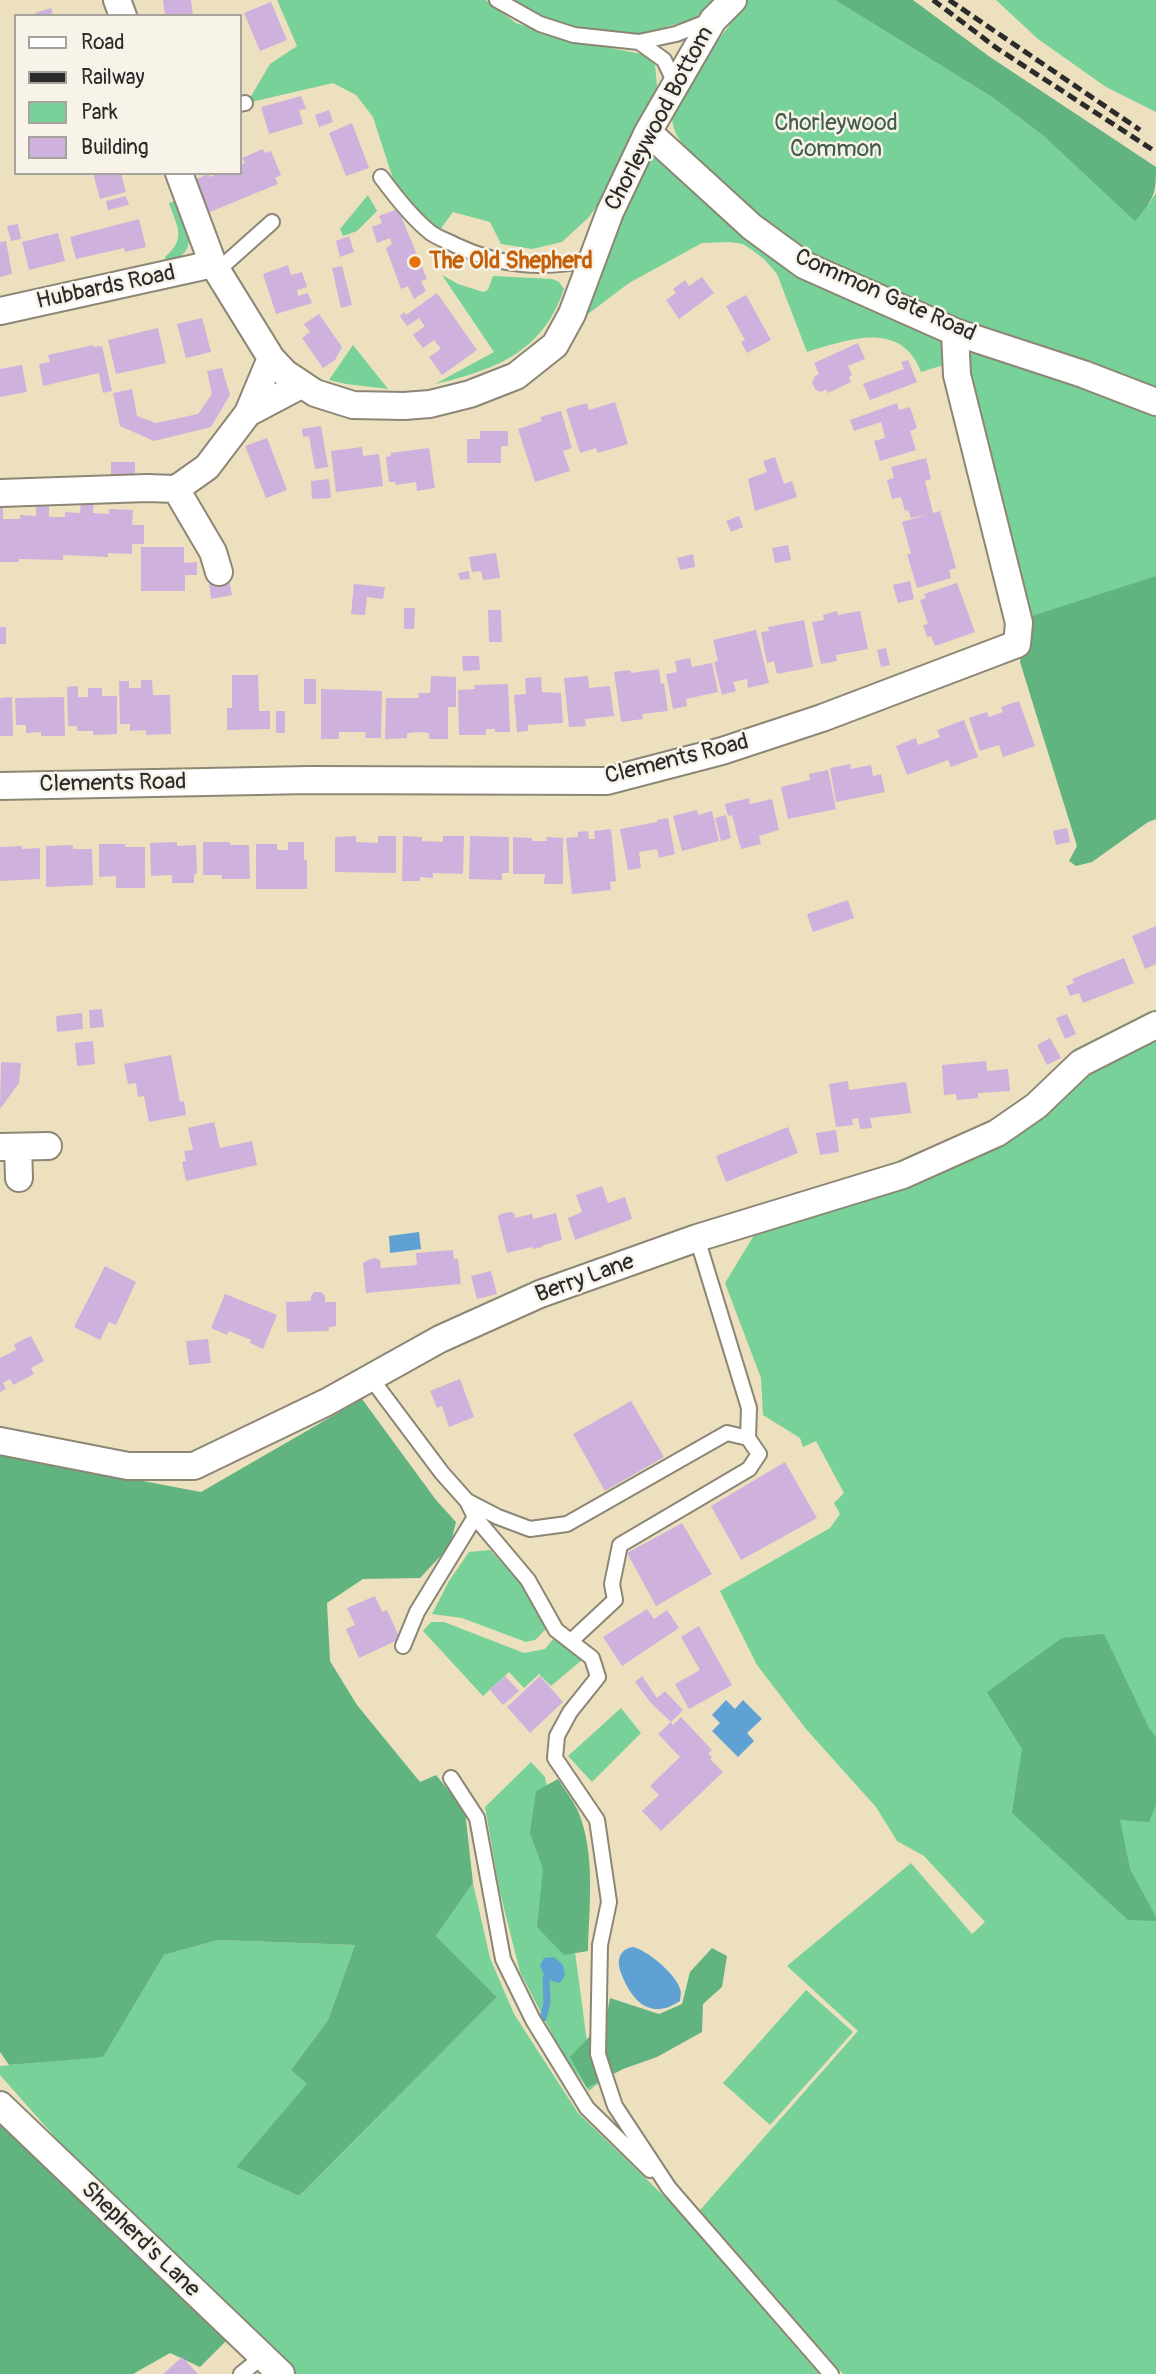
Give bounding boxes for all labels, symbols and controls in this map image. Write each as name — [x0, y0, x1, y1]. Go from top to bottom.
legend — [14, 14, 242, 175]
street label: Chorleywood Bottom — [600, 22, 720, 216]
text: Road — [81, 29, 125, 56]
text: Railway — [81, 64, 145, 91]
text: Park — [81, 99, 118, 126]
park label: Chorleywood Common — [774, 110, 898, 164]
text: Building — [81, 134, 148, 161]
street label: Common Gate Road — [790, 244, 980, 348]
place label: The Old Shepherd — [429, 248, 593, 276]
marker: The Old Shepherd — [407, 254, 423, 270]
street label: Hubbards Road — [34, 260, 178, 316]
street label: Clements Road — [602, 729, 752, 791]
street label: Clements Road — [39, 769, 187, 799]
street label: Berry Lane — [532, 1248, 638, 1310]
street label: Shepherd's Lane — [75, 2176, 205, 2304]

